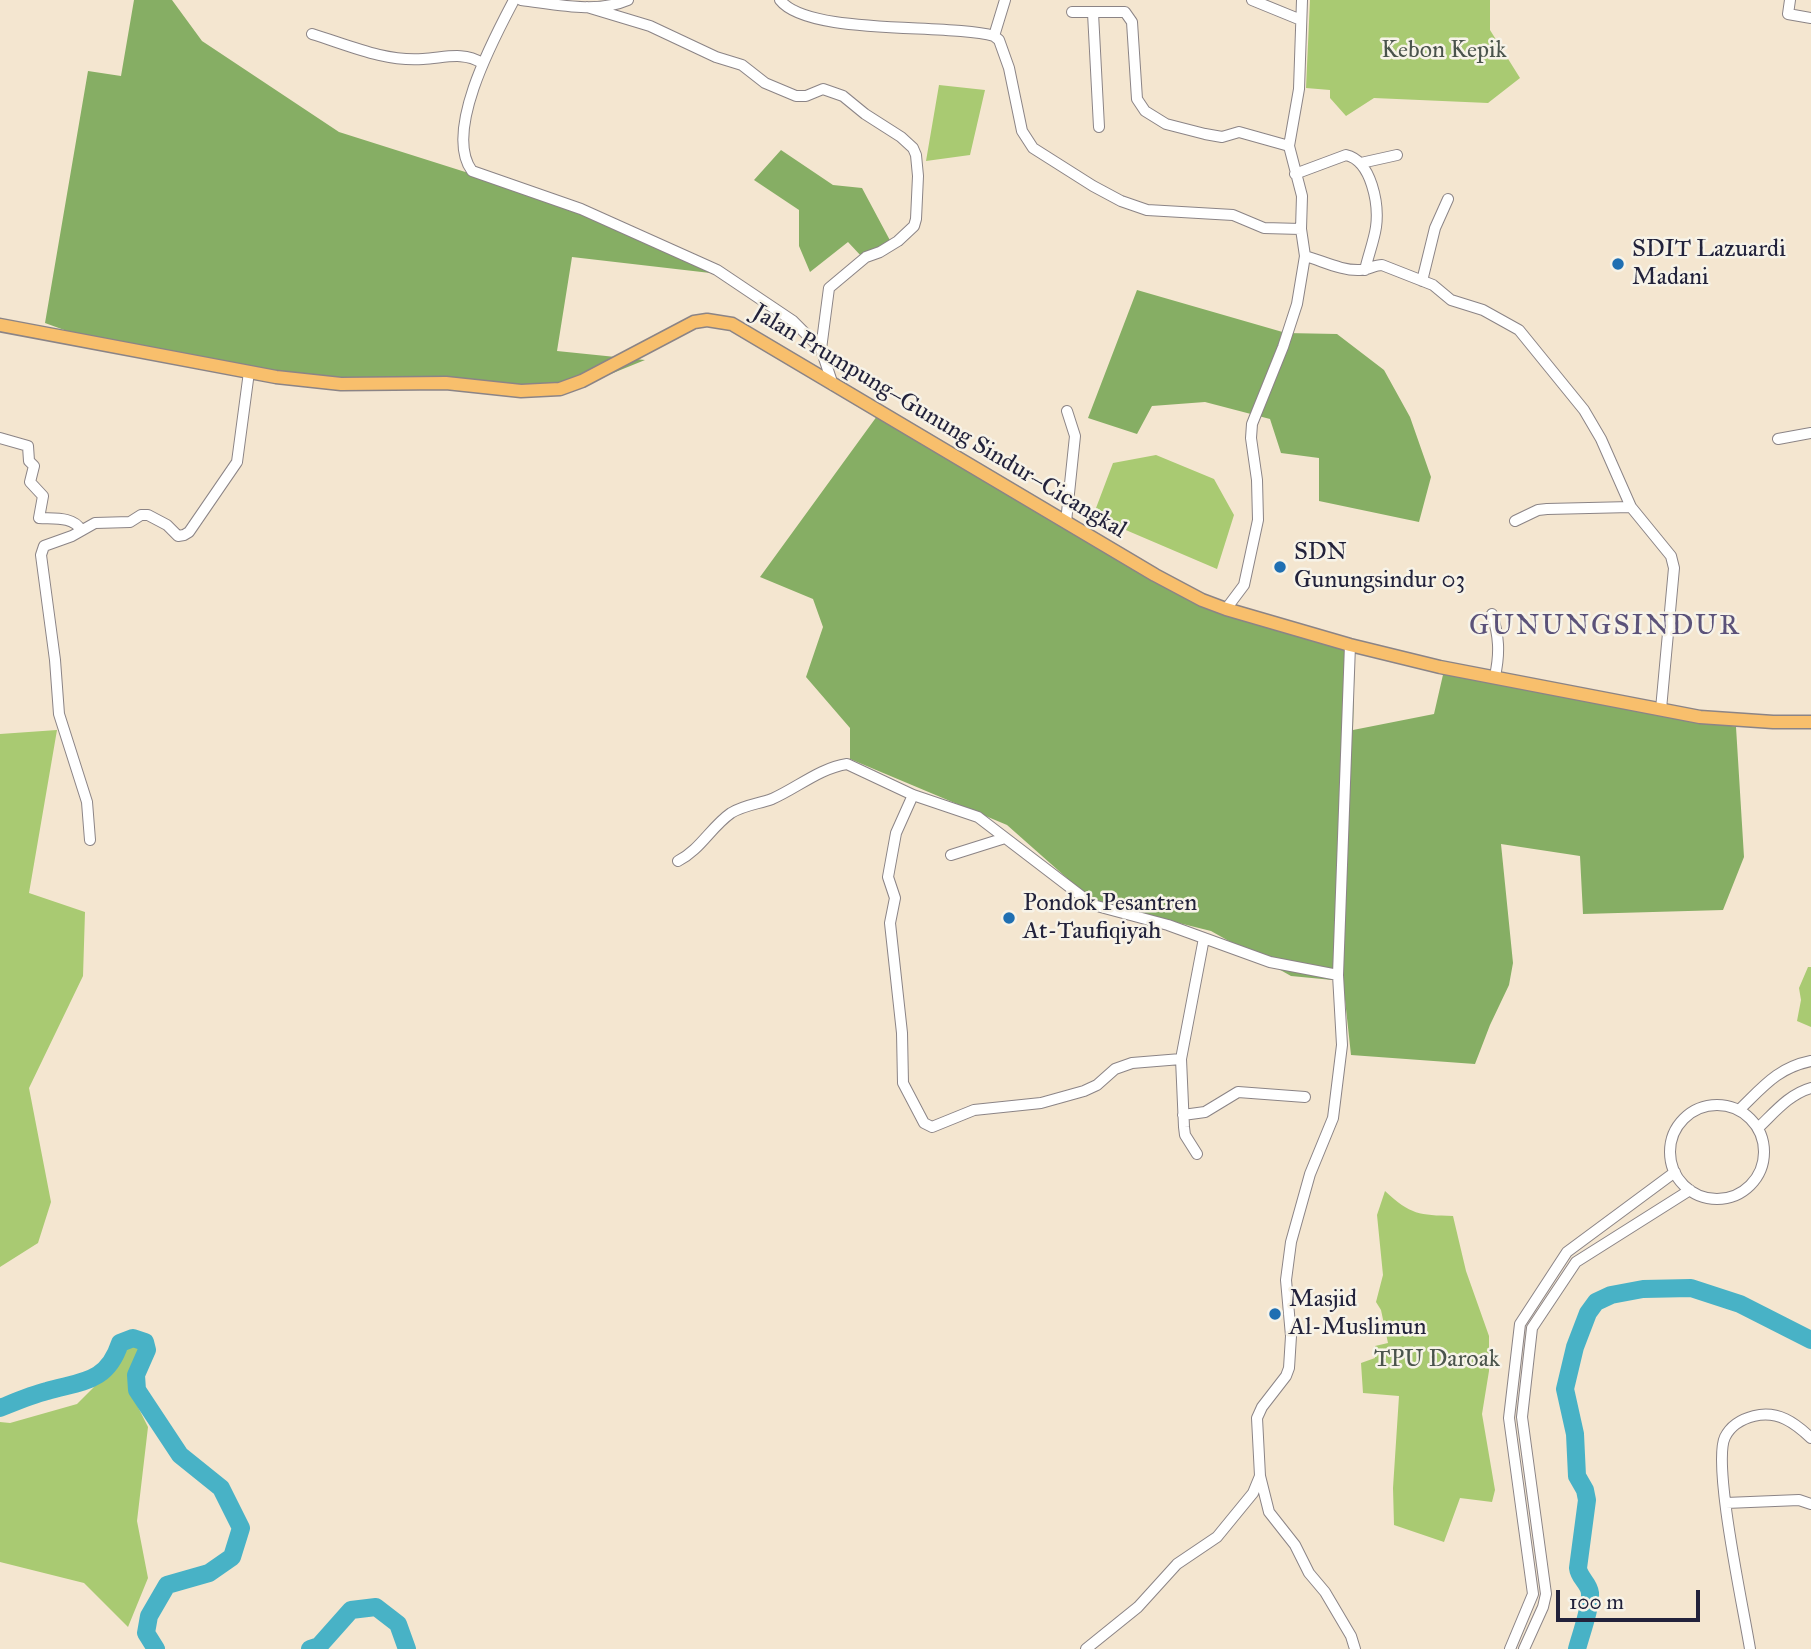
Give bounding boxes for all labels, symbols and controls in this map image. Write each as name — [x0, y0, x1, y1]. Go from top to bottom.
park label: Kebon Kepik — [1381, 37, 1507, 65]
place label: SDIT Lazuardi Madani — [1632, 236, 1786, 292]
marker: SDIT Lazuardi Madani — [1610, 256, 1626, 272]
street label: Jalan Prumpung–Gunung Sindur–Cicangkal — [747, 299, 1131, 545]
place label: SDN Gunungsindur 03 — [1294, 539, 1465, 595]
marker: SDN Gunungsindur 03 — [1272, 559, 1288, 575]
district label: GUNUNGSINDUR — [1471, 610, 1739, 644]
place label: Pondok Pesantren At-Taufiqiyah — [1023, 890, 1197, 946]
marker: Pondok Pesantren At-Taufiqiyah — [1001, 910, 1017, 926]
place label: Masjid Al-Muslimun — [1289, 1286, 1426, 1342]
marker: Masjid Al-Muslimun — [1267, 1306, 1283, 1322]
park label: TPU Daroak — [1374, 1346, 1500, 1374]
scale bar — [1559, 1576, 1702, 1620]
text: 100 m — [1569, 1589, 1624, 1615]

